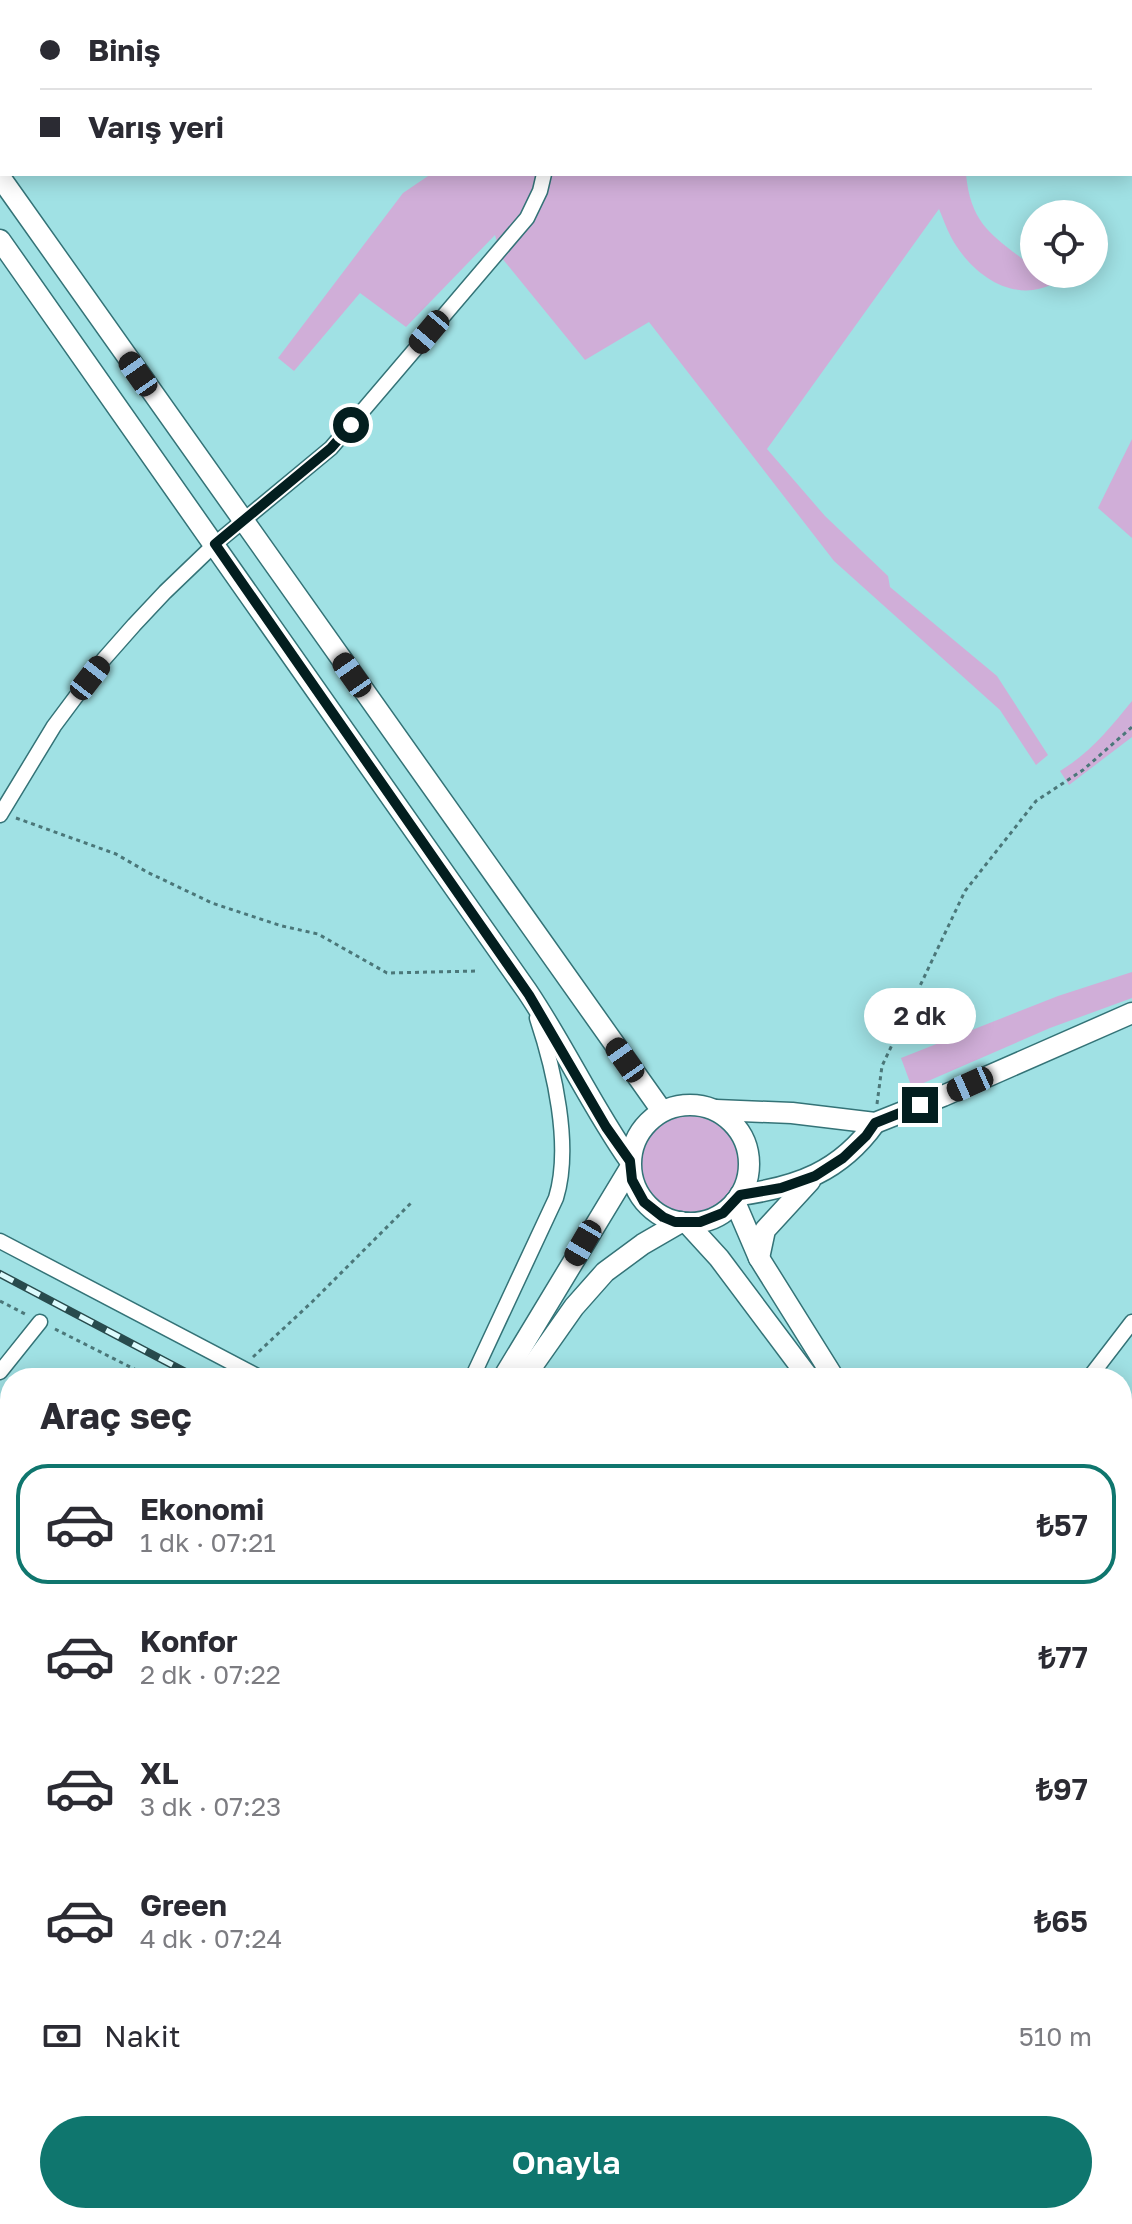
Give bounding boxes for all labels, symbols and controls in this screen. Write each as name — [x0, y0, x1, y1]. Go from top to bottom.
text: Biniş — [88, 32, 161, 68]
text: Varış yeri — [88, 109, 224, 145]
map controls — [1020, 200, 1108, 288]
button: locate — [1020, 200, 1108, 288]
car — [404, 306, 454, 358]
car — [114, 347, 162, 401]
route start — [333, 407, 369, 443]
car — [328, 648, 376, 702]
car — [66, 652, 114, 704]
callout: 2 dk — [864, 989, 976, 1045]
text: 2 dk — [893, 1000, 947, 1031]
car — [601, 1033, 649, 1087]
car — [943, 1063, 997, 1105]
route end — [902, 1087, 938, 1123]
car — [561, 1216, 605, 1270]
text: Araç seç — [40, 1394, 192, 1437]
icon: car — [44, 1488, 116, 1560]
text: Ekonomi — [140, 1491, 264, 1527]
text: ₺57 — [1037, 1507, 1088, 1543]
text: 1 dk · 07:21 — [140, 1527, 276, 1558]
icon: car — [44, 1620, 116, 1692]
text: Konfor — [140, 1623, 238, 1659]
text: ₺77 — [1038, 1639, 1088, 1675]
text: 2 dk · 07:22 — [140, 1659, 281, 1690]
icon: car — [44, 1752, 116, 1824]
text: XL — [140, 1755, 179, 1791]
text: ₺97 — [1036, 1771, 1088, 1807]
text: 3 dk · 07:23 — [140, 1791, 281, 1822]
icon: car — [44, 1884, 116, 1956]
text: Green — [140, 1887, 227, 1923]
text: ₺65 — [1034, 1903, 1088, 1939]
text: 4 dk · 07:24 — [140, 1923, 282, 1954]
icon: cash — [40, 2014, 84, 2058]
text: Nakit — [104, 2018, 181, 2054]
text: 510 m — [1019, 2021, 1092, 2052]
button: Onayla — [40, 2116, 1092, 2208]

